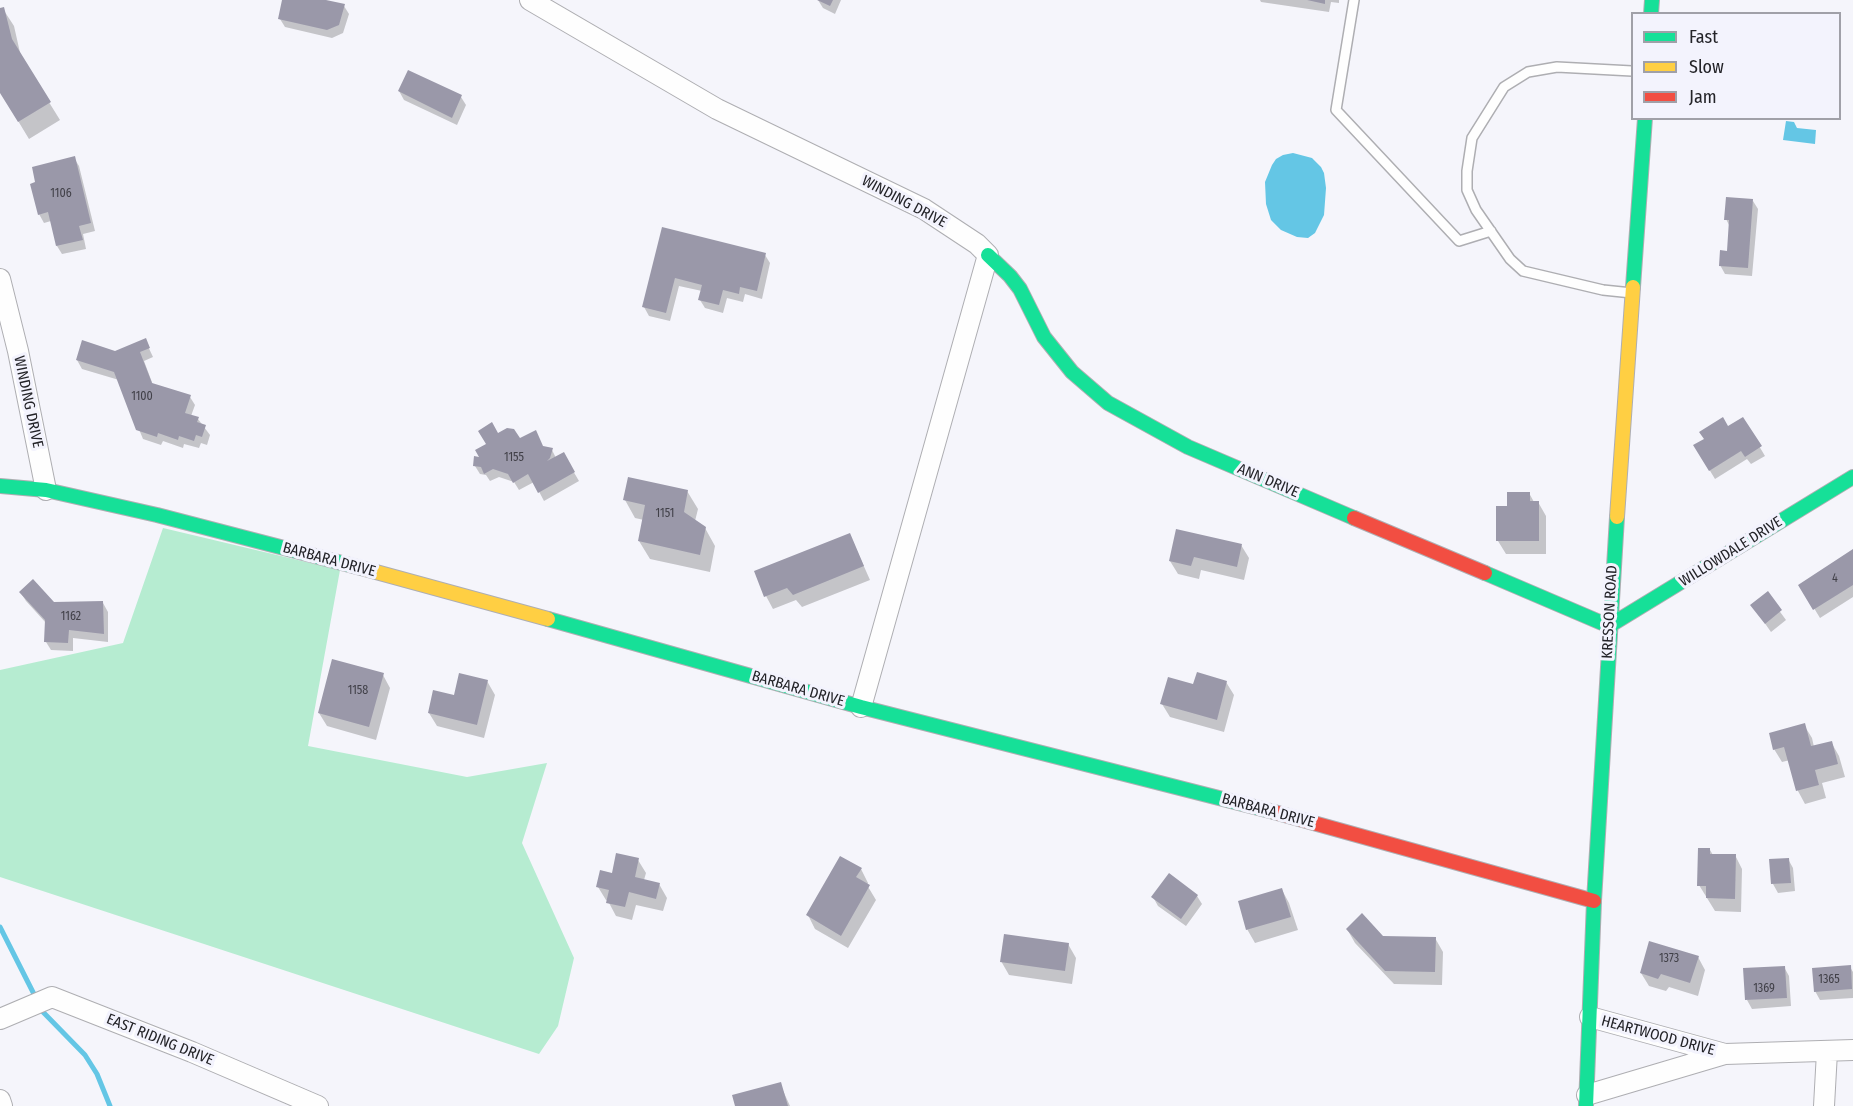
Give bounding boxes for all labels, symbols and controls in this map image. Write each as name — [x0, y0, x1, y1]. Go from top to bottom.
legend — [1631, 12, 1841, 120]
text: Fast — [1689, 26, 1718, 48]
text: Slow — [1689, 56, 1724, 78]
text: Jam — [1689, 86, 1717, 108]
street label: WINDING DRIVE — [858, 172, 950, 232]
house number: 1106 — [50, 187, 72, 201]
street label: WINDING DRIVE — [9, 354, 47, 450]
house number: 1100 — [131, 390, 153, 404]
house number: 1155 — [504, 451, 524, 465]
street label: ANN DRIVE — [1235, 460, 1301, 502]
house number: 1151 — [656, 507, 674, 521]
street label: WILLOWDALE DRIVE — [1676, 513, 1786, 591]
street label: BARBARA DRIVE — [281, 539, 377, 581]
street label: KRESSON ROAD — [1599, 565, 1621, 659]
house number: 4 — [1832, 572, 1838, 586]
house number: 1162 — [61, 610, 81, 624]
street label: BARBARA DRIVE — [750, 667, 846, 711]
house number: 1158 — [348, 684, 368, 698]
street label: BARBARA DRIVE — [1220, 790, 1316, 832]
house number: 1373 — [1659, 952, 1679, 966]
house number: 1365 — [1818, 973, 1840, 987]
house number: 1369 — [1753, 982, 1775, 996]
street label: EAST RIDING DRIVE — [104, 1010, 216, 1070]
street label: HEARTWOOD DRIVE — [1599, 1012, 1717, 1060]

